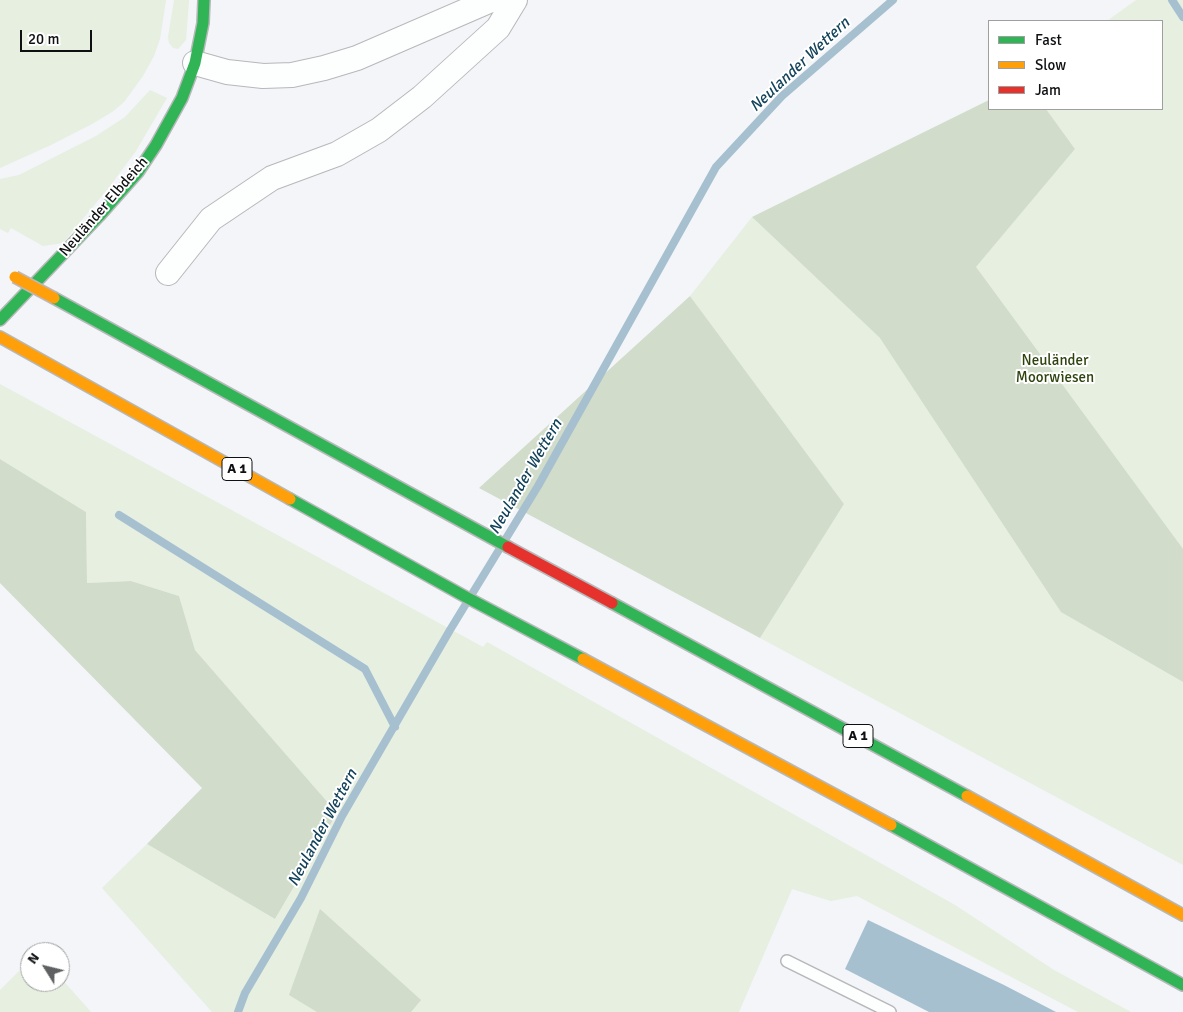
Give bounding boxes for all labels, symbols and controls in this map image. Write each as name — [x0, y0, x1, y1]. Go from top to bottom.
water label: Neulander Wettern — [746, 14, 854, 116]
scale bar — [22, 20, 95, 52]
legend — [988, 20, 1163, 110]
text: 20 m — [28, 30, 59, 48]
text: Fast — [1035, 31, 1062, 49]
text: Slow — [1035, 56, 1066, 74]
text: Jam — [1035, 81, 1061, 99]
street label: Neuländer Elbdeich — [56, 154, 152, 260]
park label: Neuländer Moorwiesen — [1016, 352, 1094, 387]
water label: Neulander Wettern — [485, 416, 567, 538]
road number: A 1 — [222, 458, 252, 480]
road number: A 1 — [843, 724, 873, 748]
water label: Neulander Wettern — [284, 766, 362, 890]
north arrow — [20, 942, 70, 992]
text: N — [24, 950, 43, 967]

